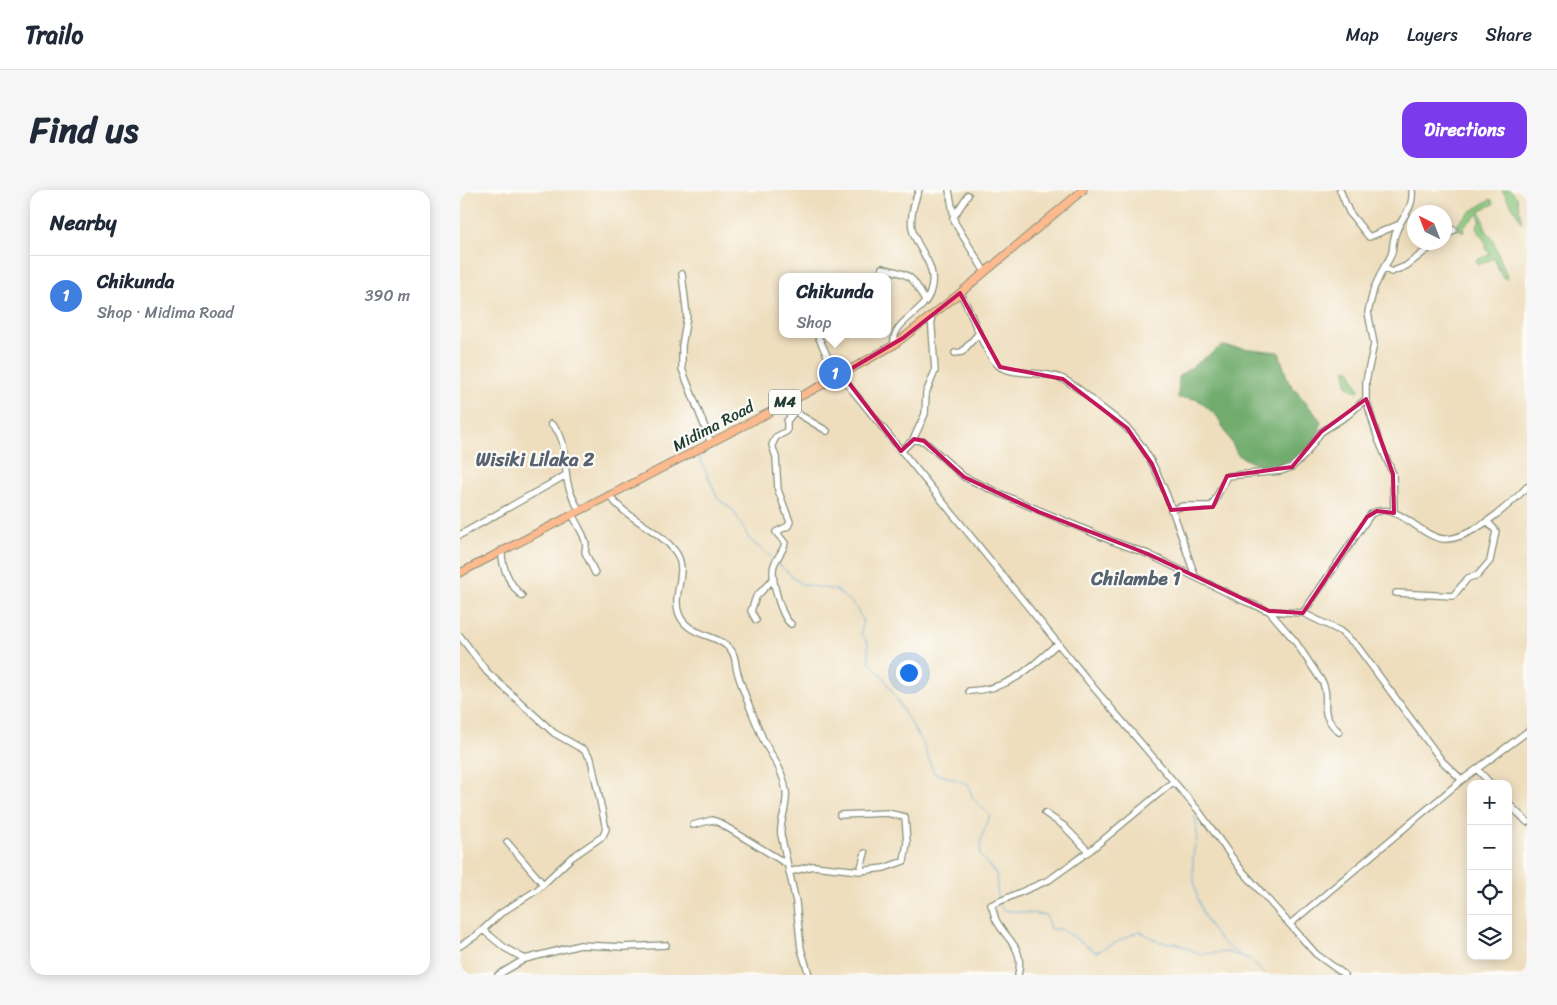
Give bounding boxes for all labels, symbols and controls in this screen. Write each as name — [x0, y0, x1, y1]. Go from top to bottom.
text: Trailo — [25, 14, 83, 56]
text: Map — [1346, 19, 1379, 51]
text: Layers — [1407, 19, 1458, 51]
text: Share — [1486, 19, 1532, 51]
text: Find us — [30, 99, 138, 161]
button: Directions — [1402, 102, 1527, 158]
text: Nearby — [50, 204, 116, 242]
north arrow — [1407, 205, 1452, 250]
text: Chikunda — [97, 265, 174, 298]
popup — [779, 273, 891, 338]
text: Chikunda — [796, 275, 874, 308]
text: 1 — [63, 281, 69, 310]
text: 390 m — [365, 281, 410, 310]
text: Shop · Midima Road — [97, 298, 234, 327]
text: Shop — [796, 308, 831, 337]
pin: 1 — [819, 354, 851, 392]
road number: M4 — [769, 390, 801, 414]
street label: Midima Road — [667, 392, 761, 460]
district label: Wisiki Lilaka 2 — [476, 443, 594, 476]
district label: Chilambe 1 — [1090, 562, 1181, 595]
your location — [896, 660, 922, 686]
map controls — [1467, 780, 1512, 960]
button: + — [1467, 780, 1512, 825]
button: − — [1467, 825, 1512, 870]
button: locate — [1467, 870, 1512, 915]
button: layers — [1467, 915, 1512, 960]

